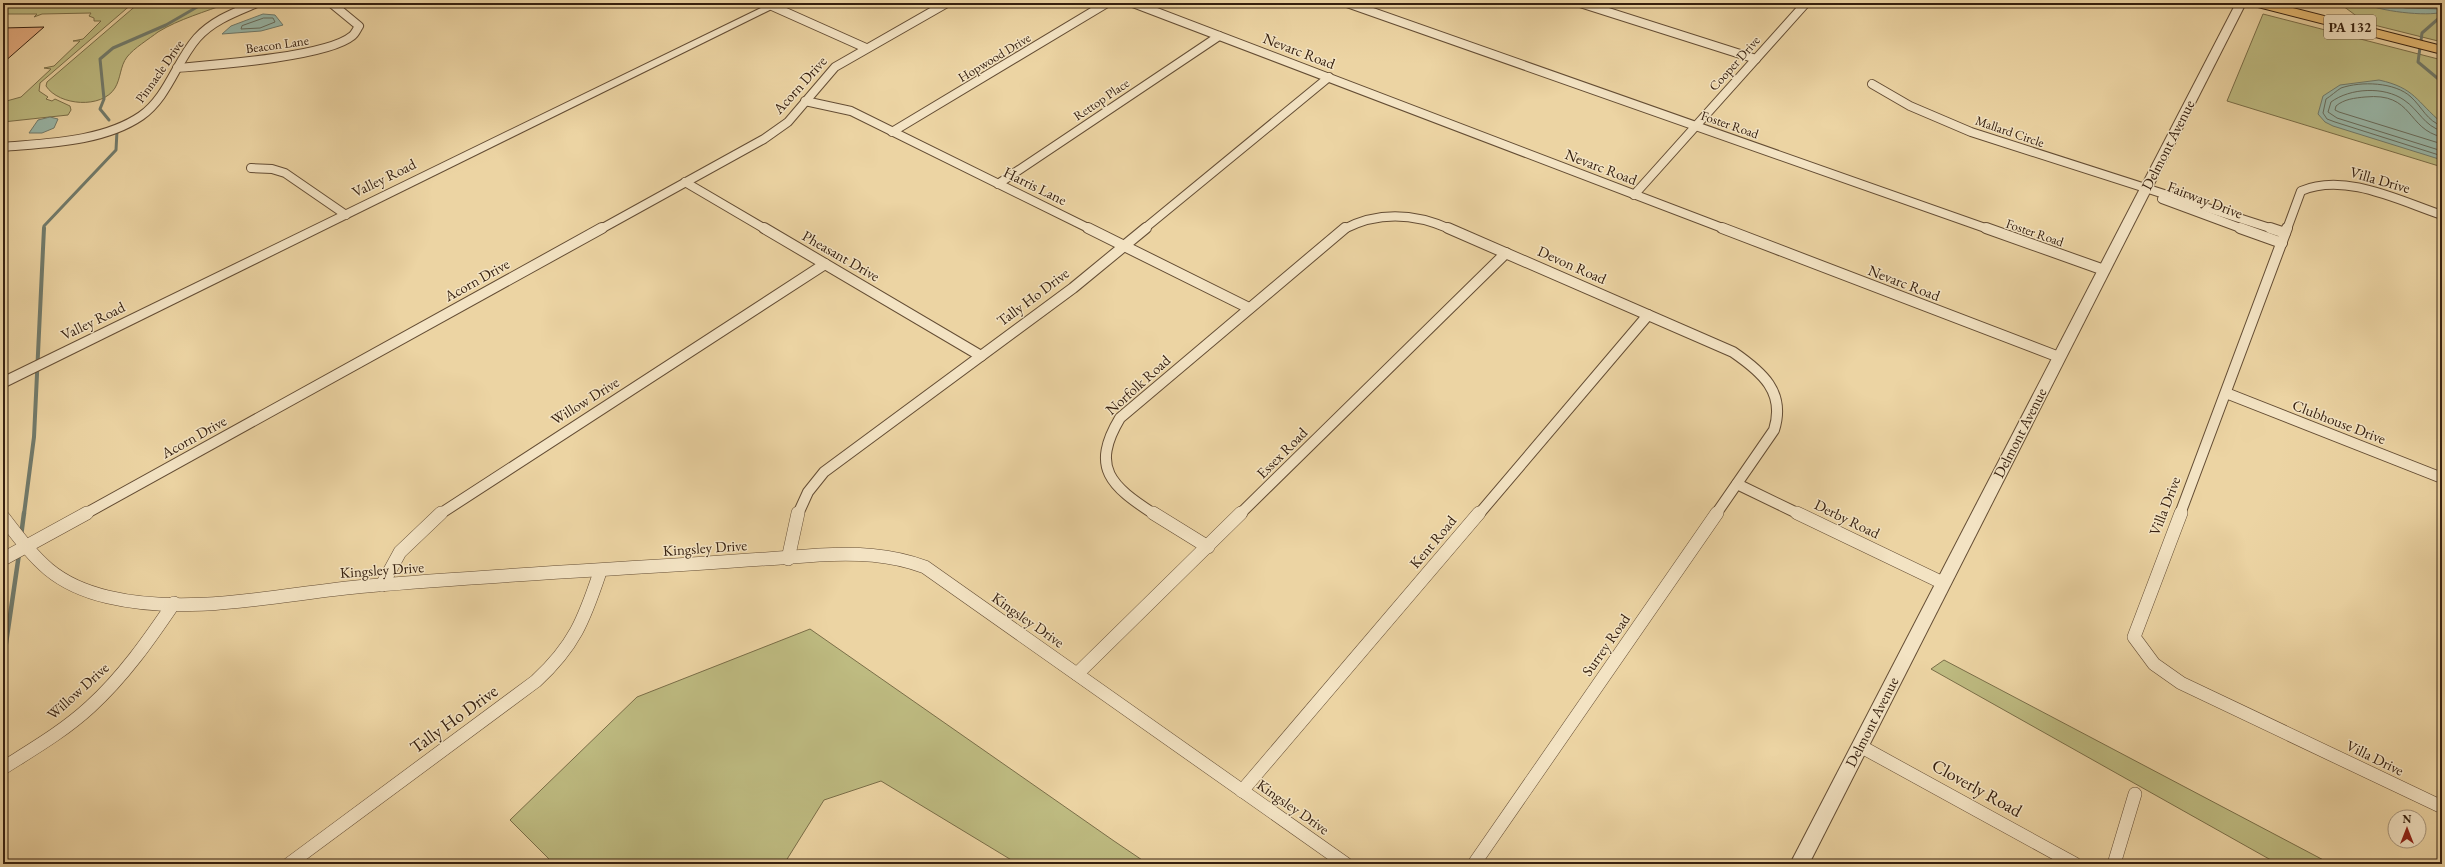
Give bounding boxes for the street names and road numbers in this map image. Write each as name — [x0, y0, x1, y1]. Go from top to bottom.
road number: PA 132 — [2324, 15, 2376, 39]
street label: Nevarc Road — [1260, 28, 1338, 73]
street label: Hopwood Drive — [955, 29, 1034, 86]
street label: Beacon Lane — [244, 32, 310, 57]
street label: Cooper Drive — [1705, 32, 1764, 95]
street label: Pinnacle Drive — [131, 36, 187, 106]
street label: Acorn Drive — [768, 52, 831, 118]
street label: Rettop Place — [1070, 75, 1133, 124]
street label: Delmont Avenue — [2137, 96, 2198, 193]
street label: Foster Road — [1699, 107, 1761, 142]
street label: Mallard Circle — [1973, 112, 2047, 151]
street label: Nevarc Road — [1562, 144, 1640, 189]
street label: Valley Road — [349, 154, 419, 201]
street label: Harris Lane — [1000, 162, 1070, 209]
street label: Villa Drive — [2348, 162, 2413, 197]
street label: Fairway Drive — [2165, 176, 2246, 223]
street label: Foster Road — [2004, 215, 2066, 250]
street label: Pheasant Drive — [799, 226, 884, 285]
street label: Devon Road — [1535, 241, 1610, 288]
street label: Acorn Drive — [440, 254, 513, 306]
street label: Nevarc Road — [1865, 260, 1943, 305]
street label: Tally Ho Drive — [993, 263, 1073, 330]
street label: Valley Road — [58, 297, 128, 344]
street label: Norfolk Road — [1101, 350, 1174, 419]
street label: Willow Drive — [547, 372, 622, 429]
street label: Delmont Avenue — [1989, 384, 2050, 481]
street label: Clubhouse Drive — [2290, 395, 2389, 448]
street label: Acorn Drive — [157, 411, 230, 463]
street label: Essex Road — [1252, 423, 1311, 482]
street label: Villa Drive — [2145, 473, 2185, 538]
street label: Derby Road — [1811, 495, 1883, 543]
street label: Kent Road — [1405, 511, 1460, 572]
street label: Kingsley Drive — [662, 535, 748, 560]
street label: Kingsley Drive — [339, 557, 425, 582]
street label: Kingsley Drive — [988, 588, 1068, 652]
street label: Surrey Road — [1577, 610, 1634, 680]
street label: Willow Drive — [43, 658, 113, 723]
street label: Delmont Avenue — [1841, 673, 1902, 770]
street label: Tally Ho Drive — [405, 679, 502, 758]
street label: Villa Drive — [2343, 735, 2407, 780]
street label: Cloverly Road — [1928, 753, 2027, 822]
street label: Kingsley Drive — [1253, 775, 1333, 839]

